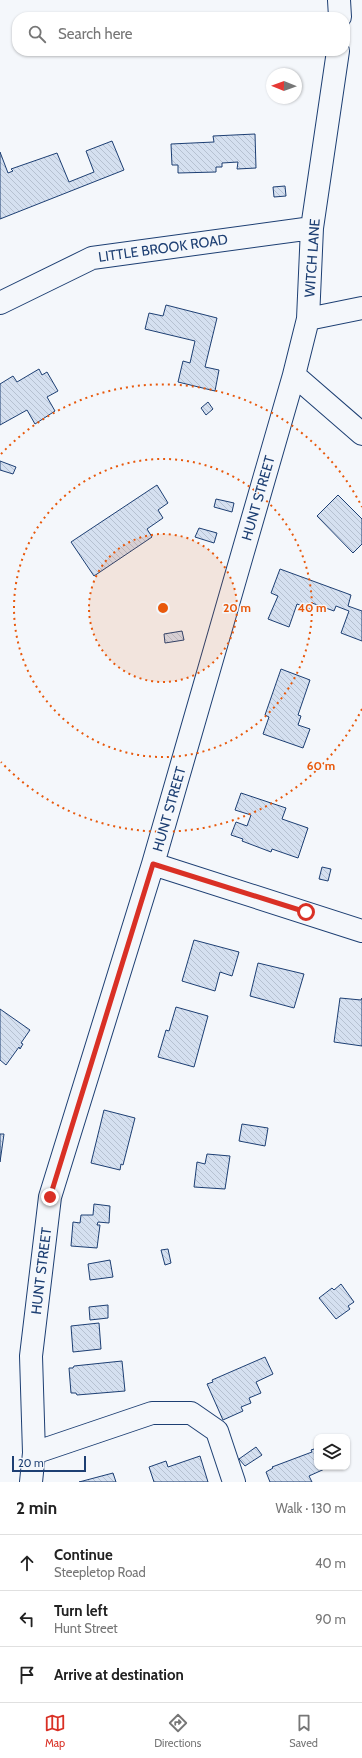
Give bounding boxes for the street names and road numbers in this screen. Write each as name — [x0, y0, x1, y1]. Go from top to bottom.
street label: WITCH LANE — [300, 218, 324, 298]
street label: LITTLE BROOK ROAD — [97, 230, 229, 266]
street label: HUNT STREET — [237, 453, 279, 543]
street label: HUNT STREET — [148, 764, 190, 854]
street label: HUNT STREET — [27, 1226, 55, 1316]

